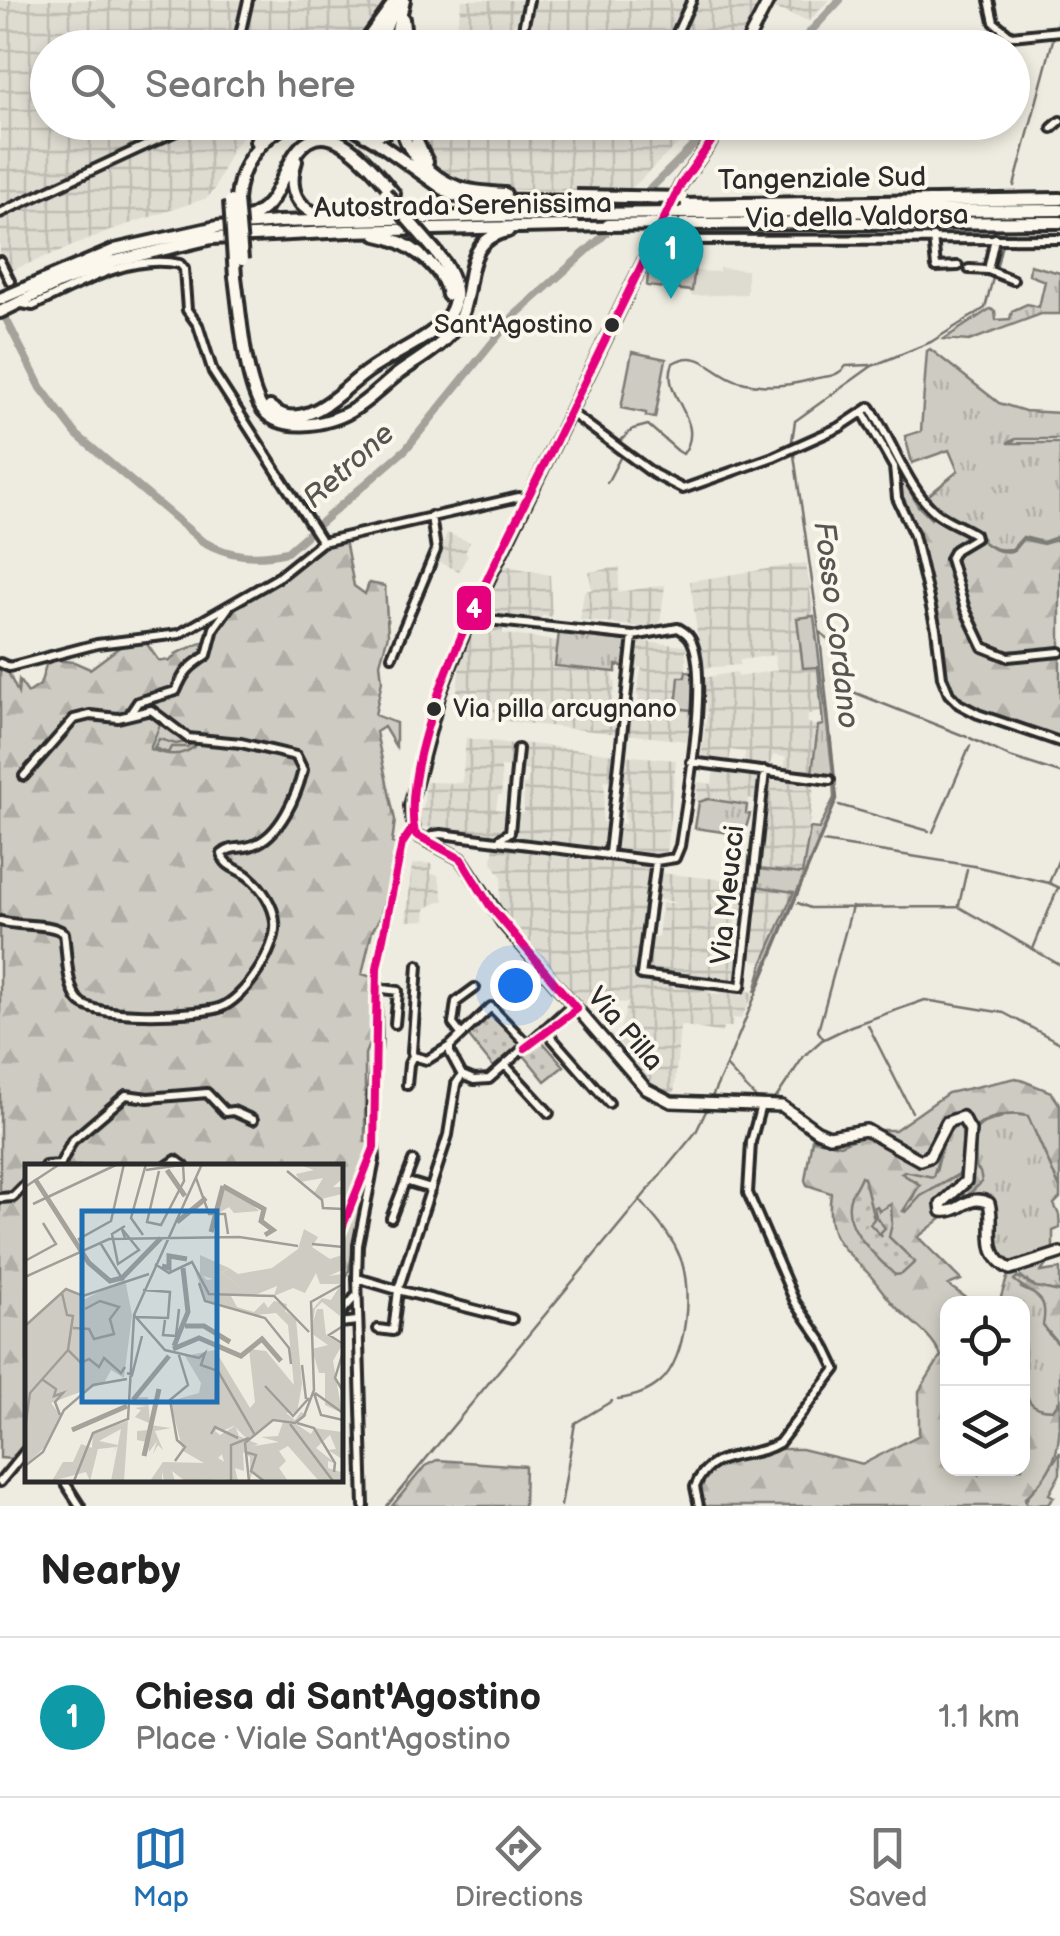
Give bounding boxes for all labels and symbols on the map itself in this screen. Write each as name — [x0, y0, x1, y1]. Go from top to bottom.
street label: Tangenziale Sud — [718, 161, 926, 197]
street label: Autostrada Serenissima — [314, 187, 612, 225]
street label: Via della Valdorsa — [745, 199, 969, 235]
pin: 1 — [638, 216, 704, 299]
place label: Sant'Agostino — [434, 310, 593, 341]
marker: Sant'Agostino — [602, 315, 622, 335]
water label: Retrone — [296, 416, 402, 516]
water label: Fosso Cordano — [805, 519, 867, 731]
line badge: 4 — [455, 584, 493, 632]
text: 4 — [466, 593, 483, 626]
place label: Via pilla arcugnano — [453, 694, 677, 725]
marker: Via pilla arcugnano — [424, 699, 444, 719]
street label: Via Meucci — [704, 824, 752, 966]
your location — [490, 960, 541, 1011]
street label: Via Pilla — [580, 981, 670, 1077]
inset map — [25, 1164, 342, 1481]

